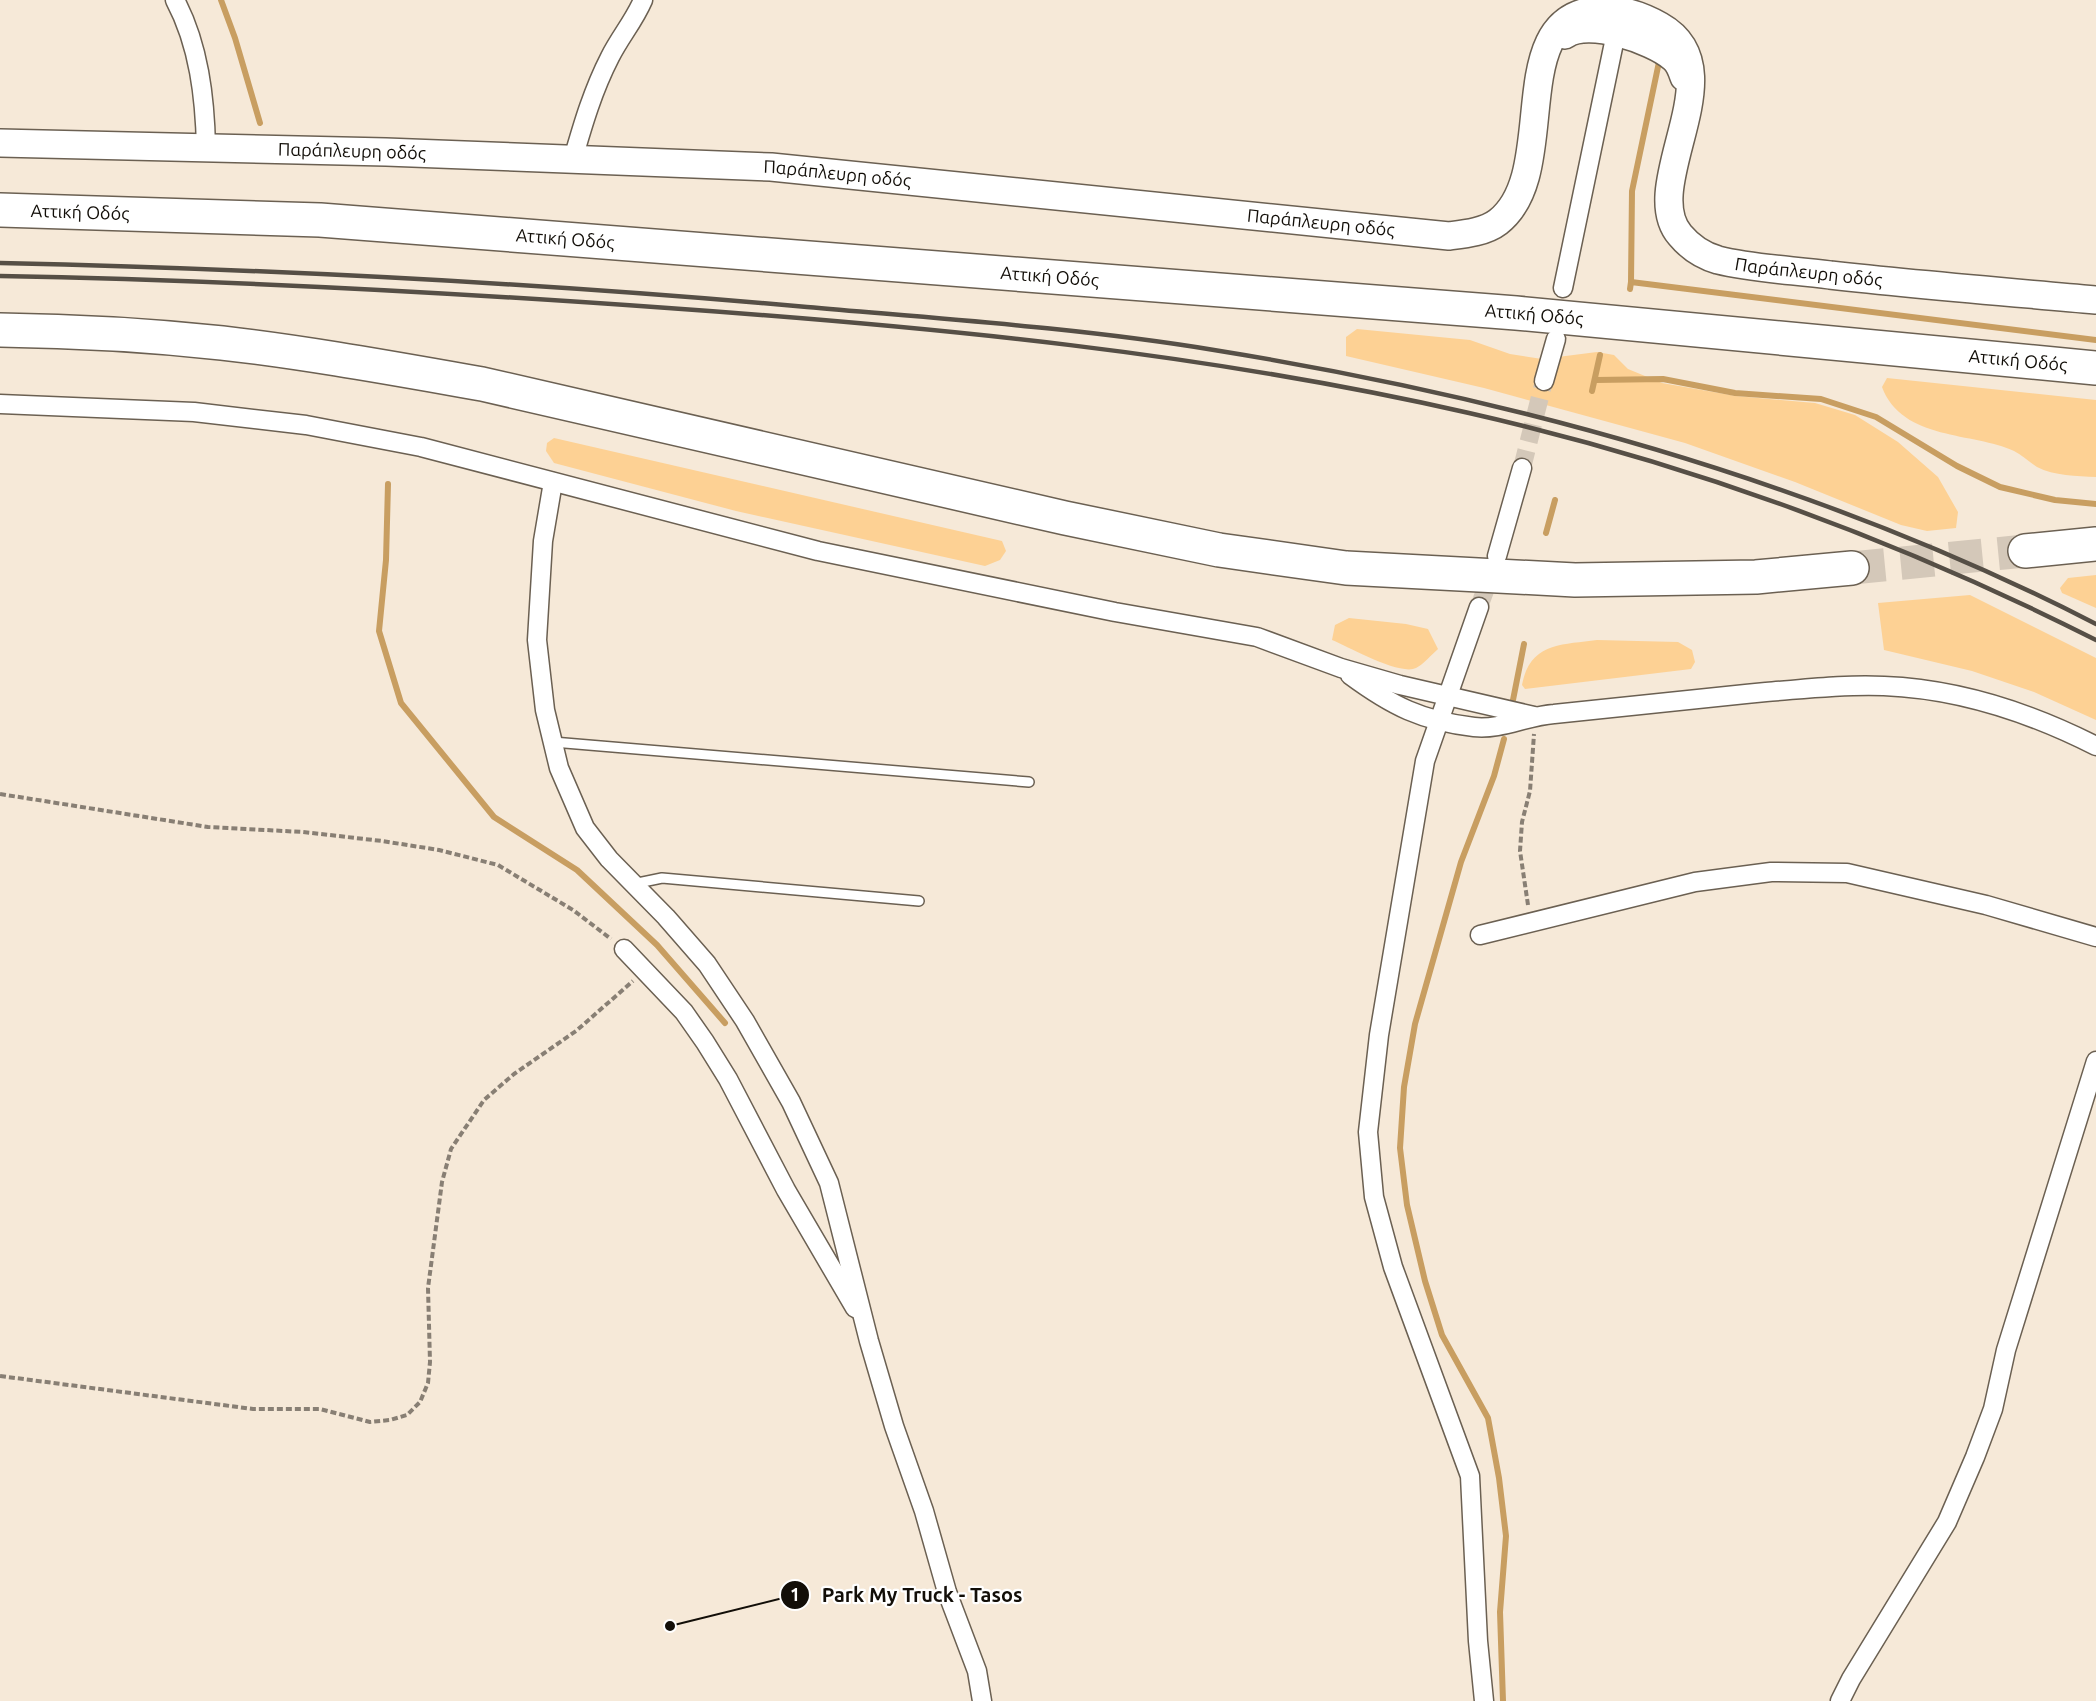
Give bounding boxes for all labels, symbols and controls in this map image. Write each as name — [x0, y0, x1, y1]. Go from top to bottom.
street label: Παράπλευρη οδός — [278, 138, 426, 164]
street label: Παράπλευρη οδός — [763, 156, 912, 191]
street label: Αττική Οδός — [30, 200, 130, 224]
street label: Παράπλευρη οδός — [1246, 205, 1396, 240]
street label: Αττική Οδός — [515, 224, 615, 253]
street label: Παράπλευρη οδός — [1734, 253, 1883, 291]
street label: Αττική Οδός — [1000, 262, 1100, 291]
street label: Αττική Οδός — [1484, 300, 1584, 329]
street label: Αττική Οδός — [1968, 345, 2068, 375]
callout: Park My Truck - Tasos — [780, 1576, 1035, 1614]
text: Park My Truck - Tasos — [822, 1583, 1022, 1606]
text: 1 — [790, 1584, 800, 1604]

